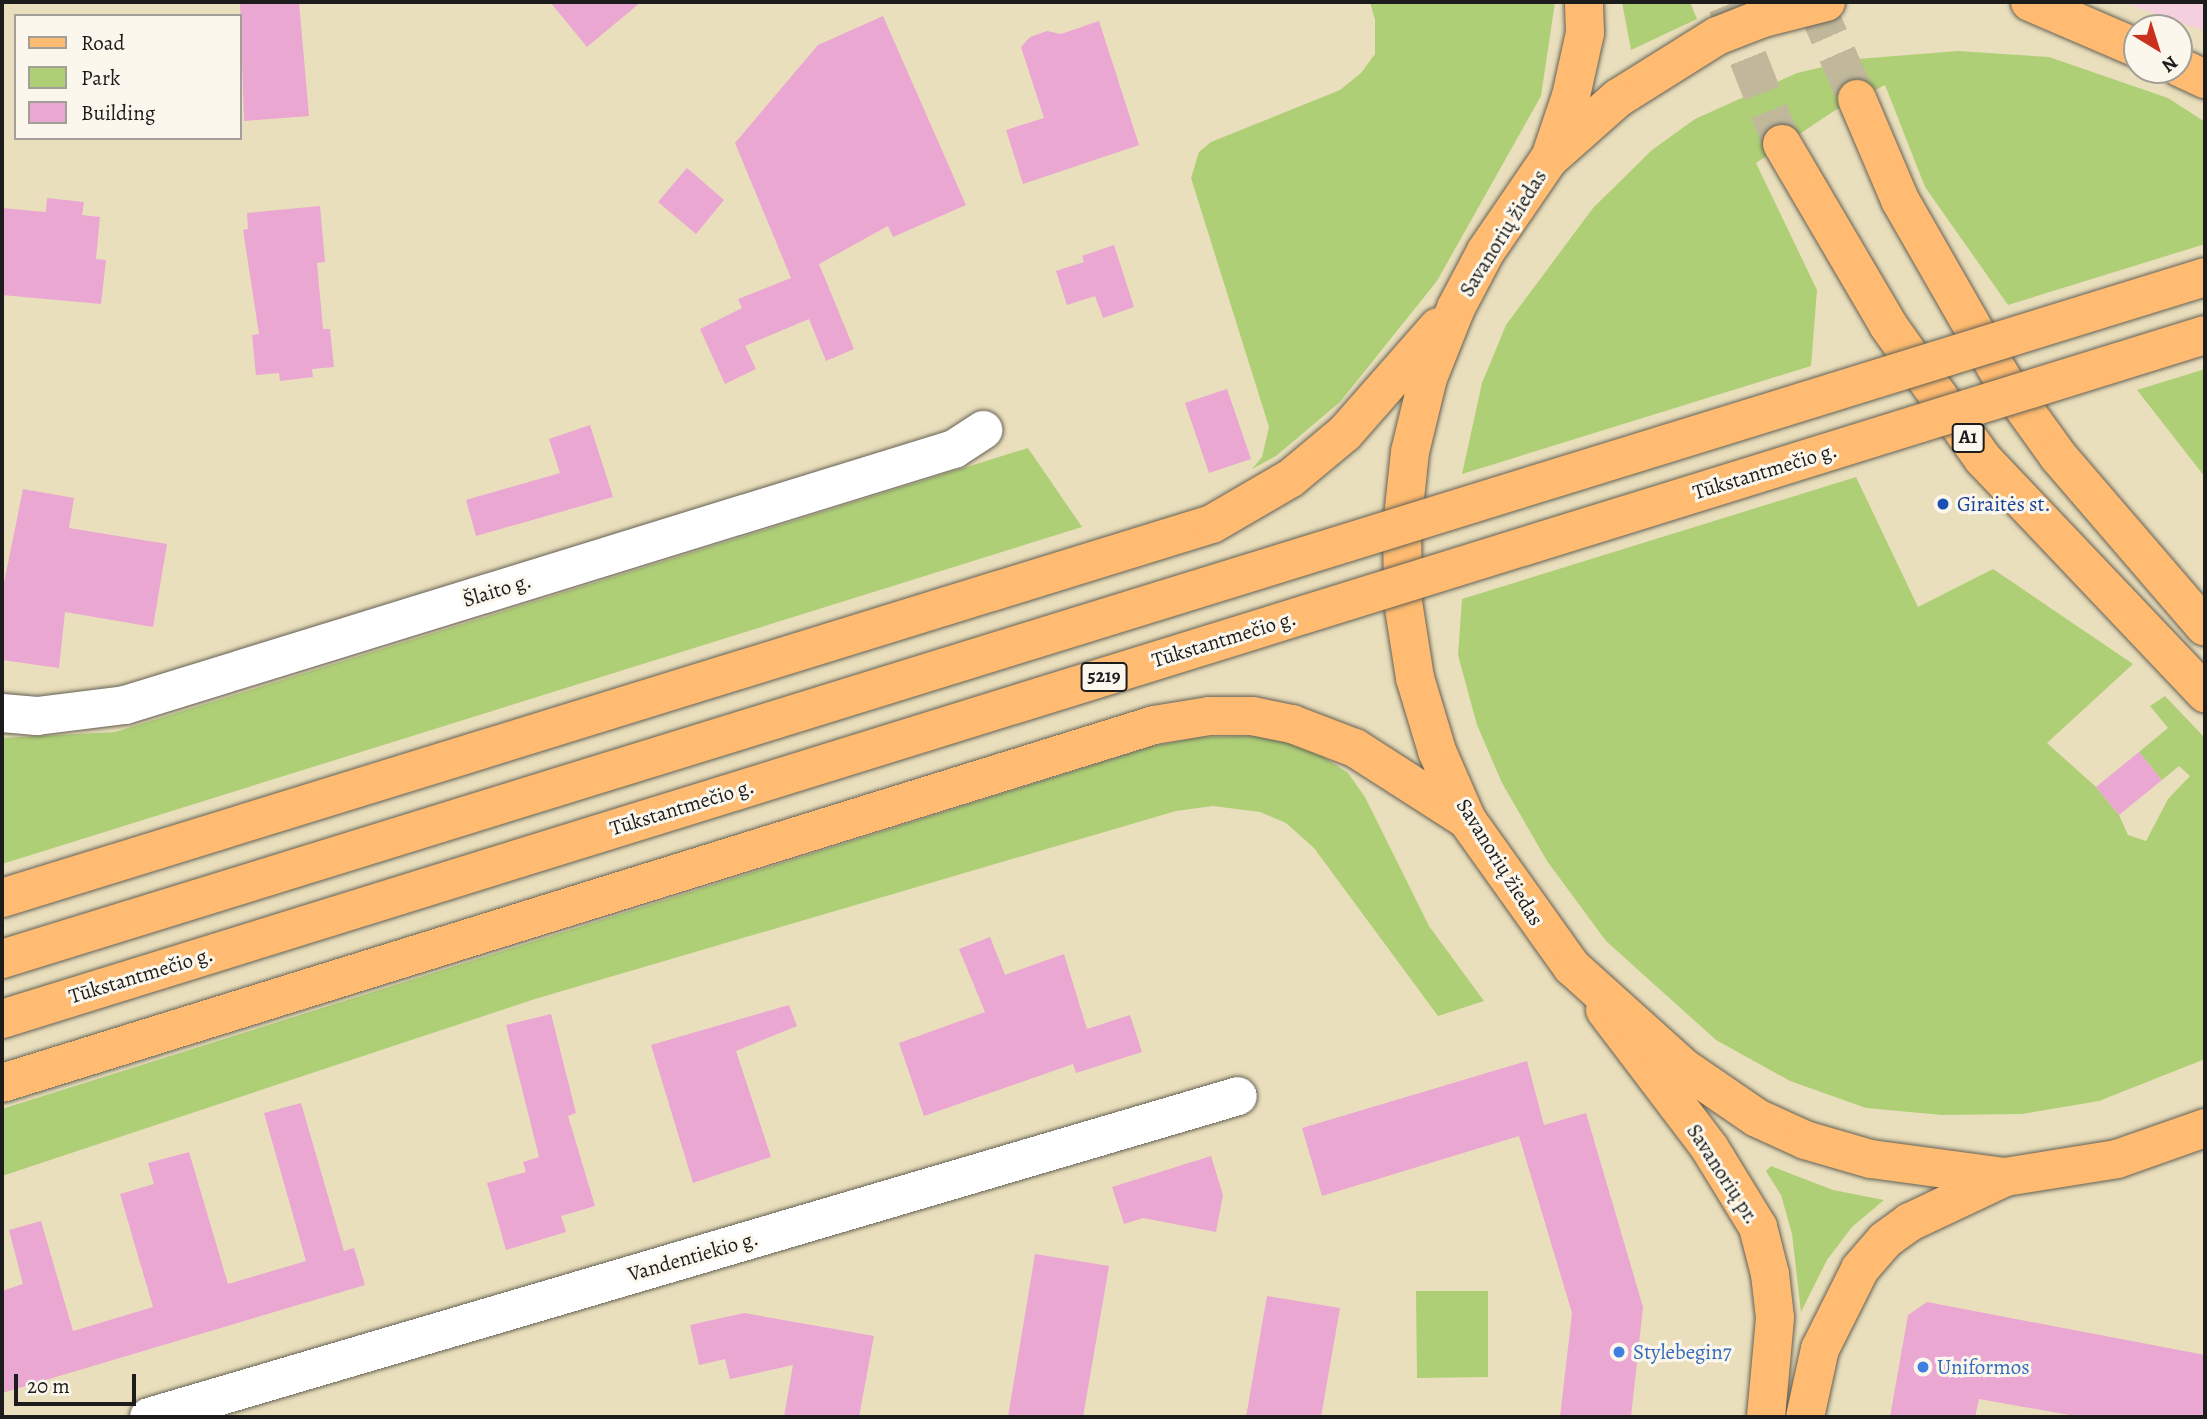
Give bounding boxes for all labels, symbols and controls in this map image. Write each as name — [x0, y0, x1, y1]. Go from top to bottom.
legend — [14, 14, 242, 140]
north arrow — [2123, 14, 2193, 84]
text: Road — [81, 29, 125, 57]
text: N — [2156, 49, 2183, 78]
text: Park — [81, 64, 120, 92]
text: Building — [81, 99, 155, 127]
street label: Savanorių žiedas — [1454, 165, 1552, 301]
road number: A1 — [1951, 422, 1986, 453]
street label: Tūkstantmečio g. — [1690, 437, 1840, 505]
place label: Giraitės st. — [1957, 491, 2051, 517]
marker: Giraitės st. — [1935, 496, 1951, 512]
street label: Šlaito g. — [460, 568, 534, 612]
street label: Tūkstantmečio g. — [1149, 605, 1299, 673]
road number: 5219 — [1080, 662, 1128, 692]
street label: Tūkstantmečio g. — [607, 773, 757, 841]
street label: Savanorių žiedas — [1451, 794, 1549, 930]
street label: Tūkstantmečio g. — [66, 941, 216, 1009]
street label: Savanorių pr. — [1681, 1119, 1765, 1229]
street label: Vandentiekio g. — [625, 1225, 761, 1287]
place label: Stylebegin7 — [1633, 1339, 1732, 1365]
marker: Stylebegin7 — [1611, 1344, 1627, 1360]
place label: Uniformos — [1937, 1354, 2030, 1380]
marker: Uniformos — [1915, 1359, 1931, 1375]
scale bar — [18, 1360, 140, 1404]
text: 20 m — [27, 1372, 70, 1400]

